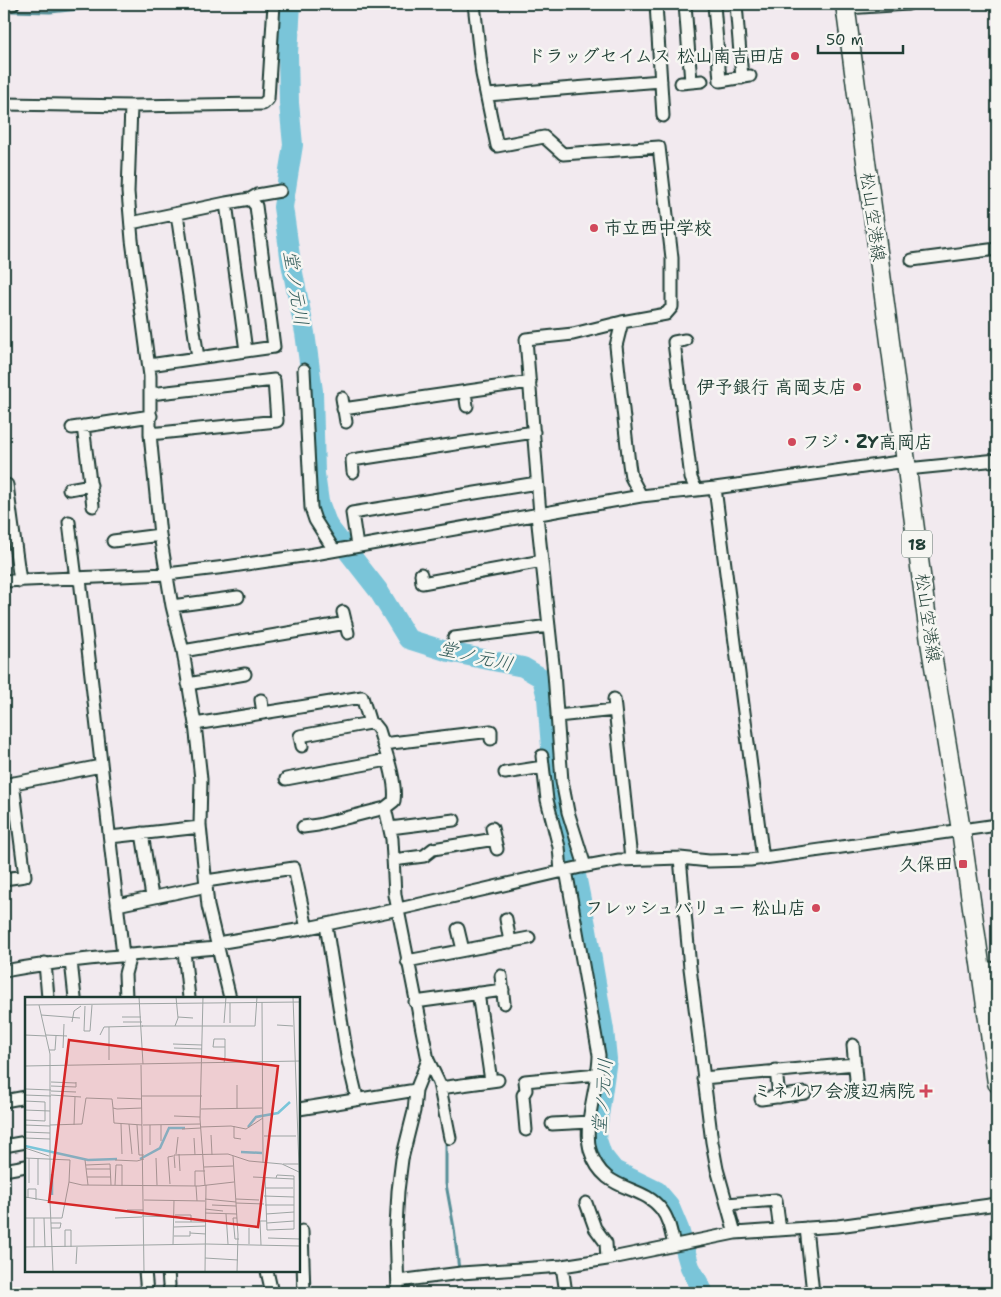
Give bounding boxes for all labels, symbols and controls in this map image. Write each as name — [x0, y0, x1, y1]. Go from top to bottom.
scale bar — [818, 22, 904, 54]
text: 50 m — [826, 30, 864, 50]
place label: ドラッグセイムス 松山南吉田店 — [528, 44, 785, 68]
marker: ドラッグセイムス 松山南吉田店 — [789, 50, 801, 62]
street label: 松山空港線 — [855, 171, 891, 263]
place label: 市立西中学校 — [604, 216, 712, 240]
marker: 市立西中学校 — [588, 222, 600, 234]
water label: 堂ノ元川 — [278, 249, 314, 327]
place label: 伊予銀行 高岡支店 — [697, 375, 847, 399]
marker: 伊予銀行 高岡支店 — [851, 381, 863, 393]
place label: フジ・ZY高岡店 — [802, 430, 933, 454]
marker: フジ・ZY高岡店 — [786, 436, 798, 448]
road number: 18 — [902, 530, 932, 558]
street label: 松山空港線 — [910, 572, 946, 664]
water label: 堂ノ元川 — [436, 635, 516, 677]
place label: 久保田 — [899, 852, 953, 876]
marker: 久保田 — [957, 858, 969, 870]
place label: フレッシュバリュー 松山店 — [586, 896, 806, 920]
marker: フレッシュバリュー 松山店 — [810, 902, 822, 914]
inset map — [25, 997, 300, 1272]
water label: 堂ノ元川 — [586, 1057, 618, 1135]
place label: ミネルワ会渡辺病院 — [753, 1079, 915, 1103]
marker: ミネルワ会渡辺病院 — [919, 1084, 933, 1098]

